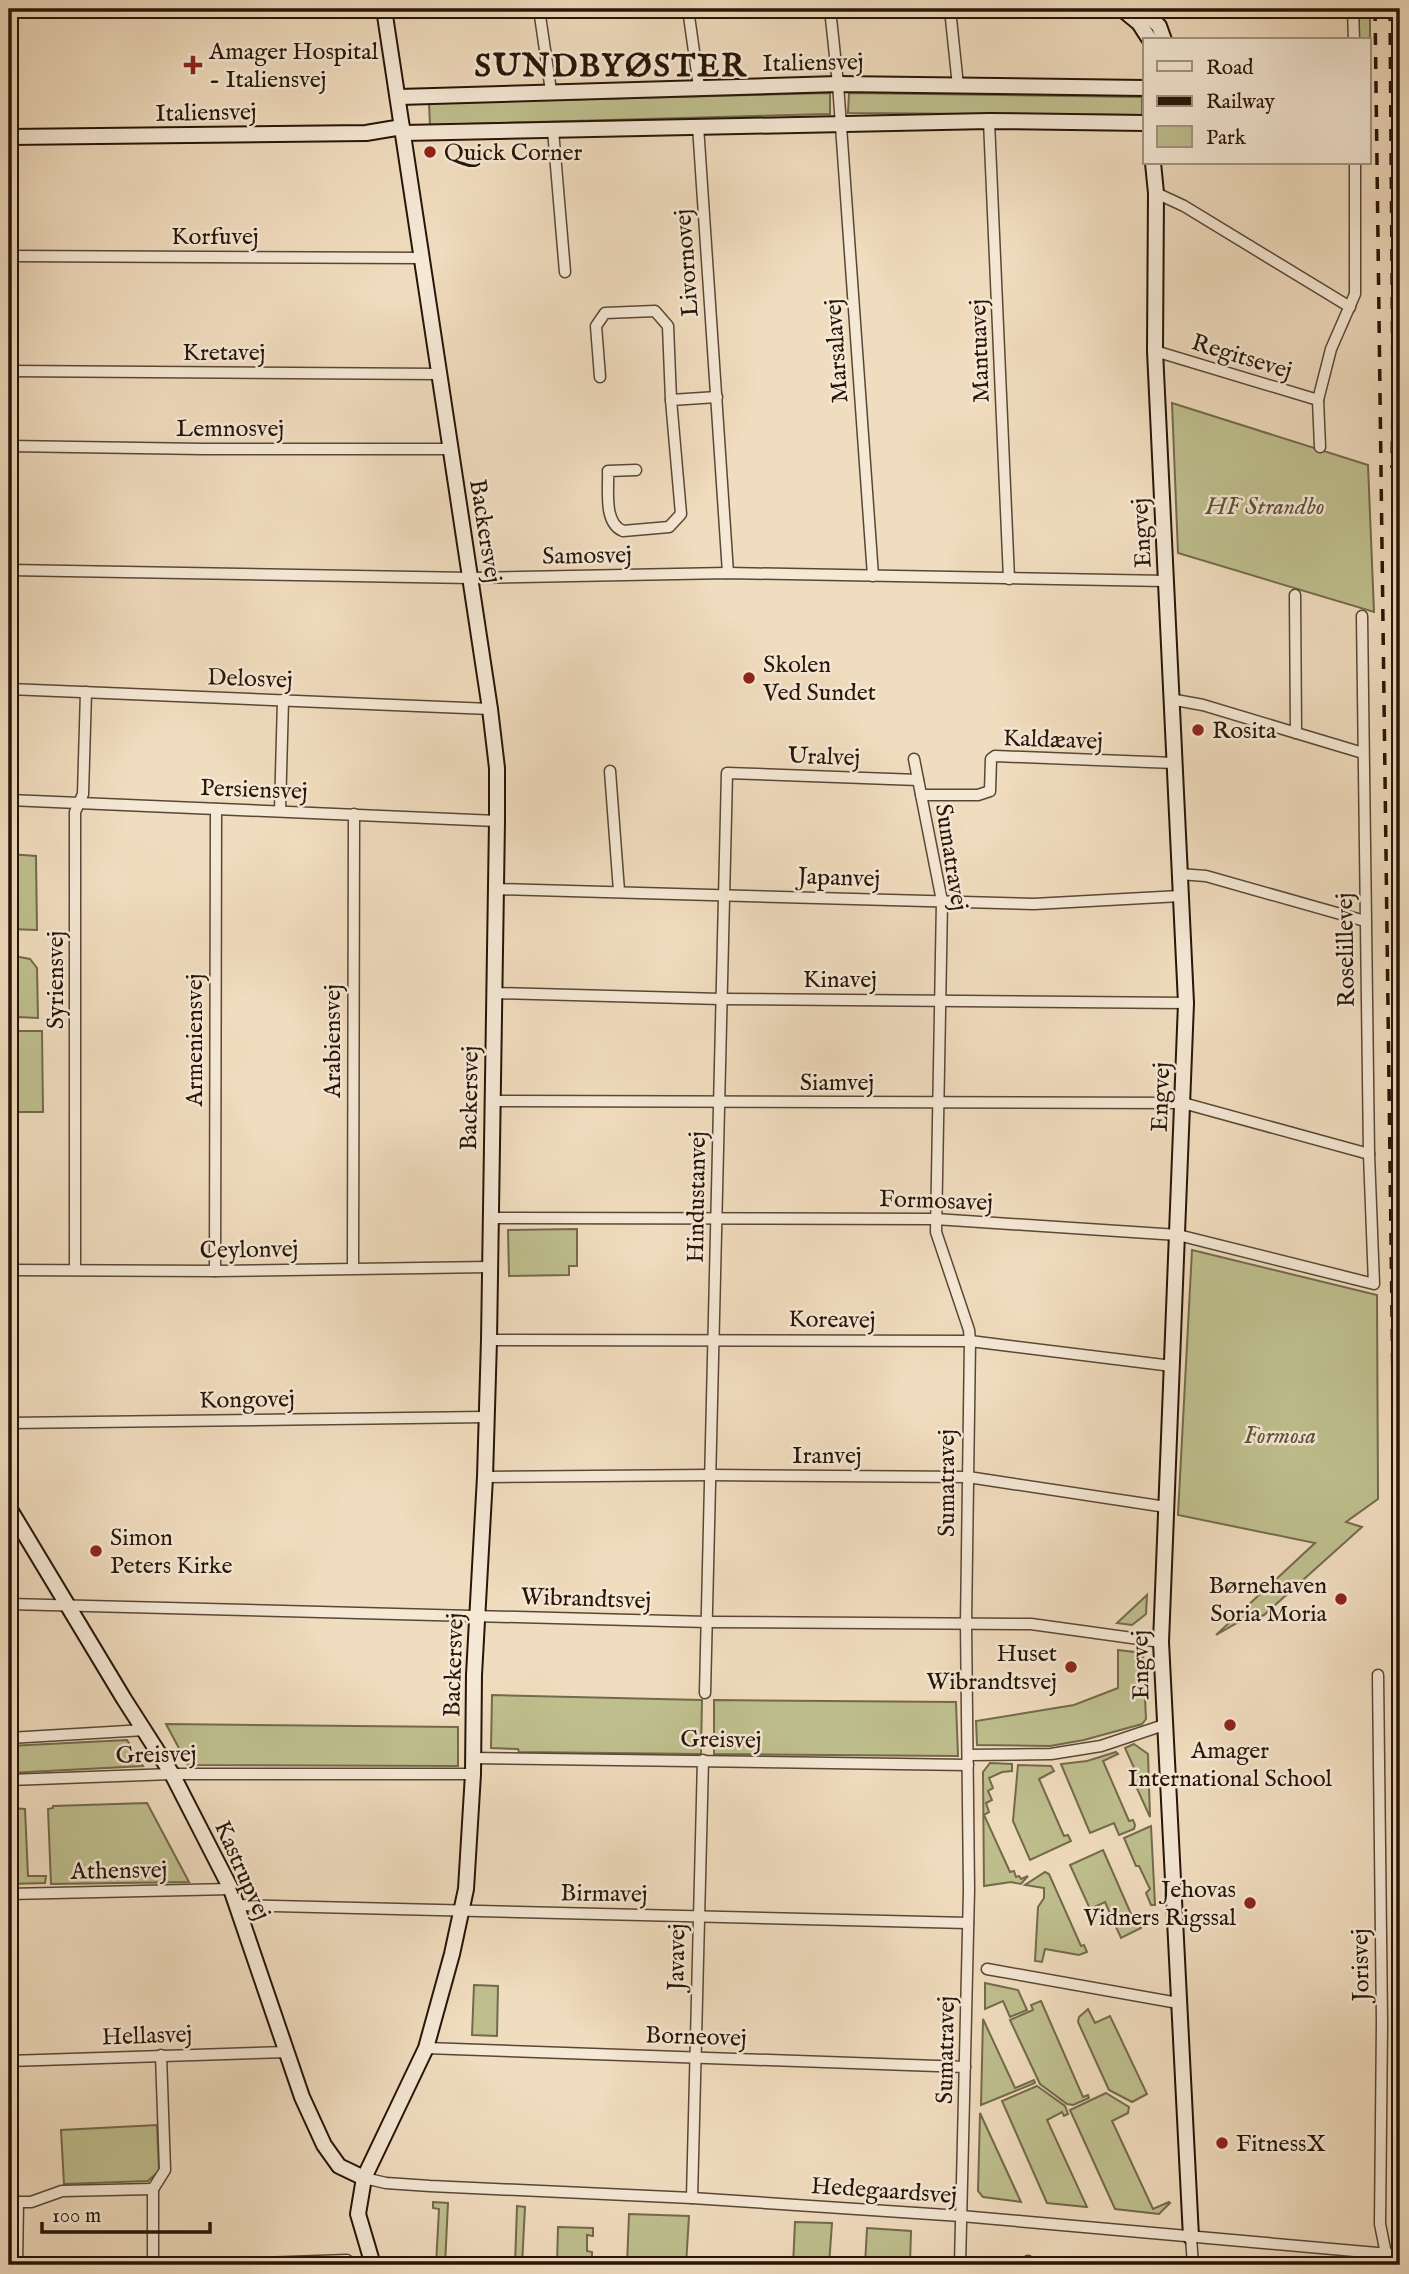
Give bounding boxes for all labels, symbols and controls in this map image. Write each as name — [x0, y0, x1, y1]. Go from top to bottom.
place label: Amager Hospital - Italiensvej — [208, 37, 379, 96]
legend — [1143, 38, 1370, 164]
district label: SUNDBYØSTER — [475, 47, 747, 88]
street label: Italiensvej — [762, 47, 864, 80]
marker: Amager Hospital - Italiensvej — [183, 55, 203, 75]
text: Road — [1206, 55, 1254, 82]
text: Railway — [1206, 89, 1276, 116]
street label: Italiensvej — [155, 97, 257, 130]
text: Park — [1206, 125, 1247, 152]
place label: Quick Corner — [444, 138, 582, 169]
marker: Quick Corner — [422, 144, 438, 160]
street label: Livornovej — [668, 208, 707, 318]
street label: Korfuvej — [171, 222, 259, 253]
street label: Marsalavej — [818, 298, 857, 404]
street label: Mantuavej — [963, 299, 998, 403]
street label: Regitsevej — [1188, 327, 1296, 387]
street label: Kretavej — [183, 338, 265, 369]
street label: Lemnosvej — [176, 414, 284, 445]
street label: Backersvej — [461, 477, 508, 585]
park label: HF Strandbo — [1205, 492, 1324, 523]
street label: Engvej — [1125, 497, 1160, 569]
street label: Samosvej — [542, 540, 632, 573]
place label: Skolen Ved Sundet — [762, 650, 876, 709]
street label: Delosvej — [207, 663, 293, 696]
marker: Skolen Ved Sundet — [741, 670, 757, 686]
place label: Rosita — [1212, 716, 1277, 747]
marker: Rosita — [1190, 722, 1206, 738]
street label: Kaldæavej — [1002, 723, 1104, 758]
street label: Uralvej — [787, 741, 861, 774]
street label: Persiensvej — [200, 773, 308, 808]
street label: Sumatravej — [927, 801, 974, 913]
street label: Japanvej — [794, 861, 881, 895]
street label: Roselillevej — [1330, 892, 1363, 1008]
street label: Syriensvej — [41, 931, 72, 1029]
street label: Kinavej — [803, 965, 877, 996]
street label: Armeniensvej — [180, 973, 211, 1108]
street label: Arabiensvej — [318, 984, 349, 1099]
street label: Backersvej — [454, 1045, 487, 1151]
street label: Engvej — [1145, 1061, 1178, 1133]
street label: Siamvej — [800, 1068, 874, 1099]
street label: Hindustanvej — [681, 1131, 714, 1263]
street label: Formosavej — [879, 1184, 993, 1219]
street label: Ceylonvej — [199, 1234, 299, 1267]
street label: Koreavej — [788, 1304, 876, 1337]
street label: Kongovej — [199, 1384, 295, 1417]
park label: Formosa — [1244, 1421, 1316, 1452]
street label: Sumatravej — [932, 1429, 963, 1537]
street label: Iranvej — [792, 1441, 862, 1472]
place label: Simon Peters Kirke — [110, 1523, 233, 1582]
marker: Simon Peters Kirke — [88, 1543, 104, 1559]
place label: Børnehaven Soria Moria — [1208, 1571, 1328, 1630]
street label: Wibrandtsvej — [520, 1582, 652, 1617]
marker: Børnehaven Soria Moria — [1333, 1591, 1349, 1607]
street label: Backersvej — [437, 1612, 472, 1718]
street label: Engvej — [1125, 1630, 1158, 1700]
place label: Huset Wibrandtsvej — [926, 1639, 1057, 1698]
marker: Huset Wibrandtsvej — [1063, 1659, 1079, 1675]
marker: Amager International School — [1222, 1717, 1238, 1733]
street label: Greisvej — [680, 1724, 762, 1757]
place label: Amager International School — [1128, 1736, 1333, 1795]
street label: Greisvej — [115, 1739, 197, 1772]
street label: Kastrupvej — [206, 1816, 277, 1925]
street label: Athensvej — [69, 1855, 168, 1888]
place label: Jehovas Vidners Rigssal — [1083, 1875, 1236, 1934]
street label: Birmavej — [560, 1878, 648, 1911]
marker: Jehovas Vidners Rigssal — [1242, 1895, 1258, 1911]
street label: Javavej — [661, 1923, 694, 1994]
street label: Jorisvej — [1345, 1928, 1378, 2005]
street label: Sumatravej — [930, 1996, 963, 2104]
street label: Hellasvej — [101, 2019, 193, 2054]
street label: Borneovej — [645, 2020, 747, 2055]
place label: FitnessX — [1236, 2129, 1327, 2160]
marker: FitnessX — [1214, 2135, 1230, 2151]
street label: Hedegaardsvej — [810, 2171, 958, 2212]
scale bar — [42, 2190, 210, 2234]
text: 100 m — [52, 2203, 101, 2230]

